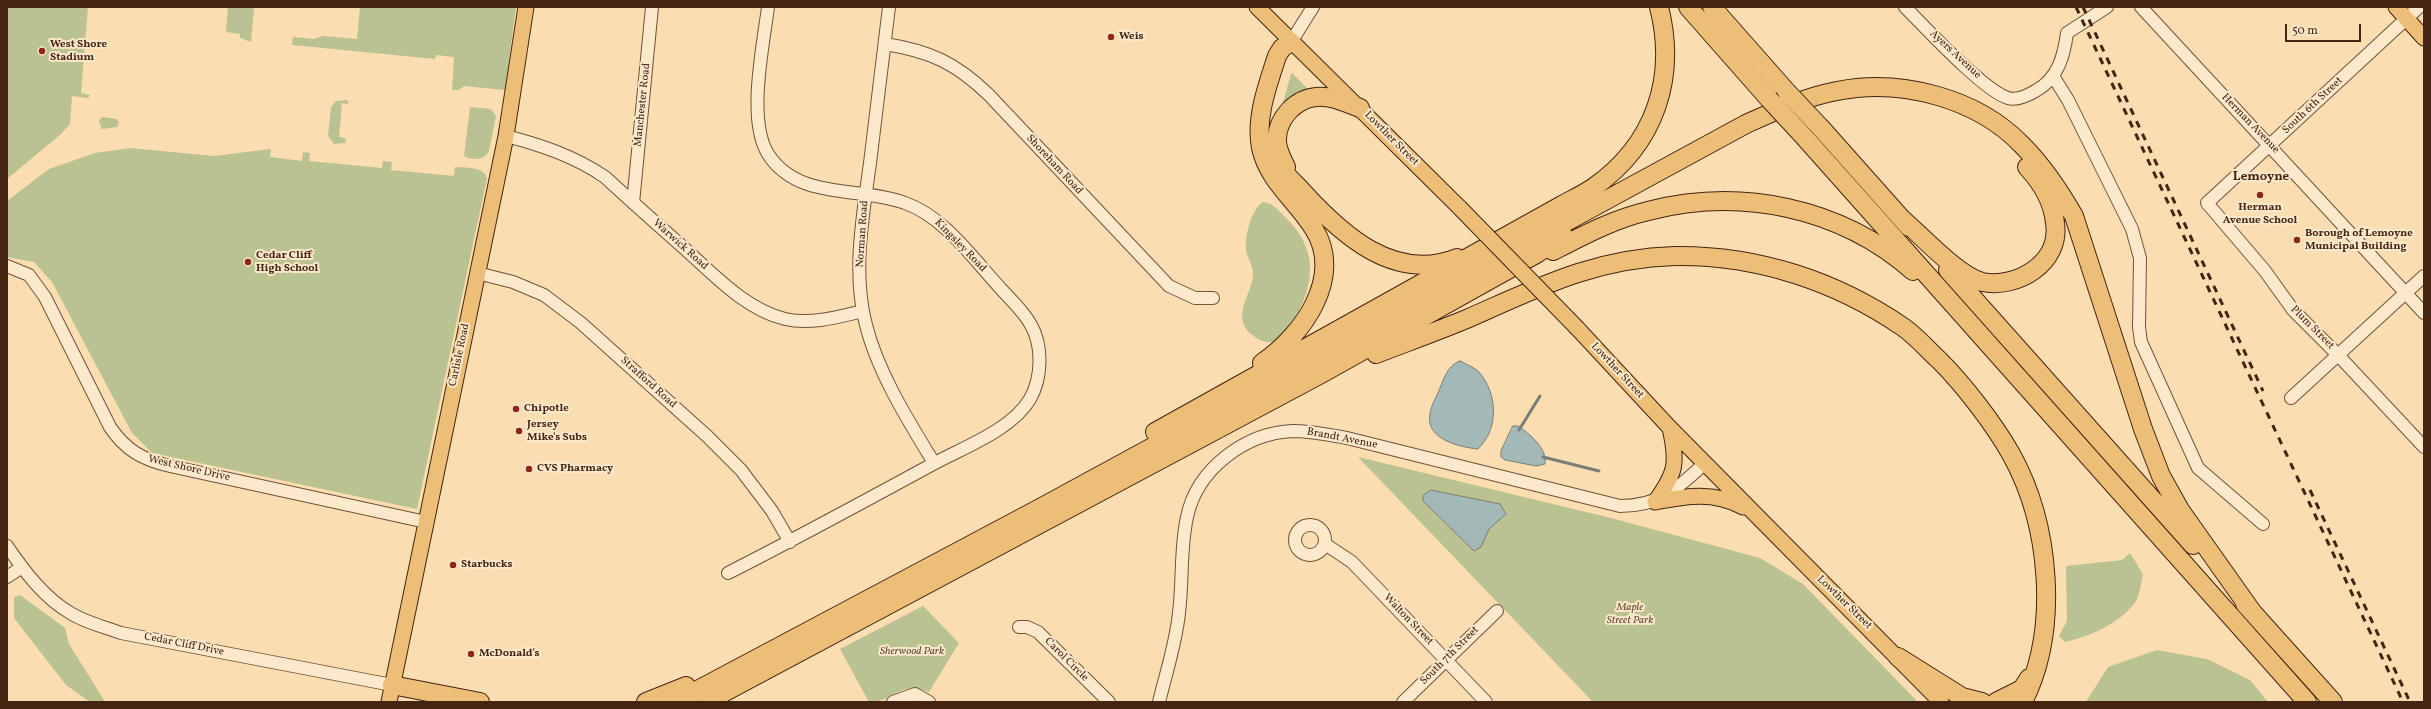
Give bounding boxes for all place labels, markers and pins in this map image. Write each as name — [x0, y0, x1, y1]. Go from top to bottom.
place label: Weis — [1119, 30, 1144, 44]
marker: Weis — [1106, 32, 1116, 42]
place label: West Shore Stadium — [50, 38, 107, 64]
marker: West Shore Stadium — [37, 46, 47, 56]
marker: Herman Avenue School — [2255, 190, 2265, 200]
place label: Herman Avenue School — [2223, 201, 2297, 227]
place label: Borough of Lemoyne Municipal Building — [2305, 227, 2413, 253]
marker: Borough of Lemoyne Municipal Building — [2292, 235, 2302, 245]
place label: Cedar Cliff High School — [256, 249, 318, 275]
marker: Cedar Cliff High School — [243, 257, 253, 267]
place label: Chipotle — [524, 402, 569, 416]
marker: Chipotle — [511, 404, 521, 414]
place label: Jersey Mike's Subs — [527, 418, 587, 444]
marker: Jersey Mike's Subs — [514, 426, 524, 436]
place label: CVS Pharmacy — [537, 462, 613, 476]
marker: CVS Pharmacy — [524, 464, 534, 474]
place label: Starbucks — [461, 558, 513, 572]
marker: Starbucks — [448, 560, 458, 570]
place label: McDonald's — [479, 647, 540, 661]
marker: McDonald's — [466, 649, 476, 659]

